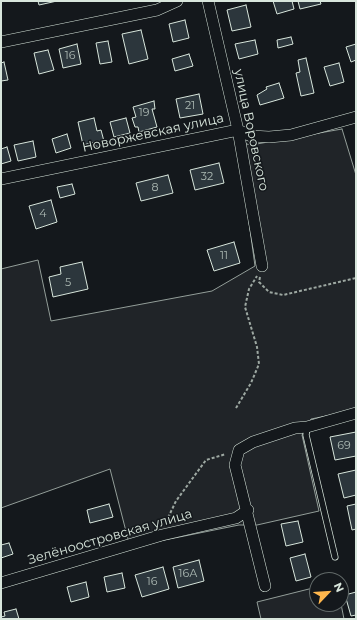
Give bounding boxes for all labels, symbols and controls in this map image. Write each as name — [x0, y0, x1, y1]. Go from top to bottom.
house number: 16 — [65, 49, 75, 63]
street label: улица Воровского — [230, 68, 272, 192]
house number: 21 — [185, 99, 195, 113]
house number: 19 — [139, 106, 149, 120]
street label: Новоржевская улица — [81, 110, 225, 156]
house number: 32 — [201, 170, 213, 184]
house number: 8 — [151, 181, 159, 195]
house number: 4 — [39, 207, 47, 221]
house number: 11 — [220, 249, 228, 263]
house number: 5 — [65, 276, 71, 290]
house number: 69 — [337, 439, 351, 453]
street label: Зелёноостровская улица — [26, 506, 194, 568]
house number: 16А — [179, 567, 197, 581]
north arrow — [309, 572, 349, 612]
house number: 16 — [147, 575, 157, 589]
text: N — [331, 580, 347, 594]

